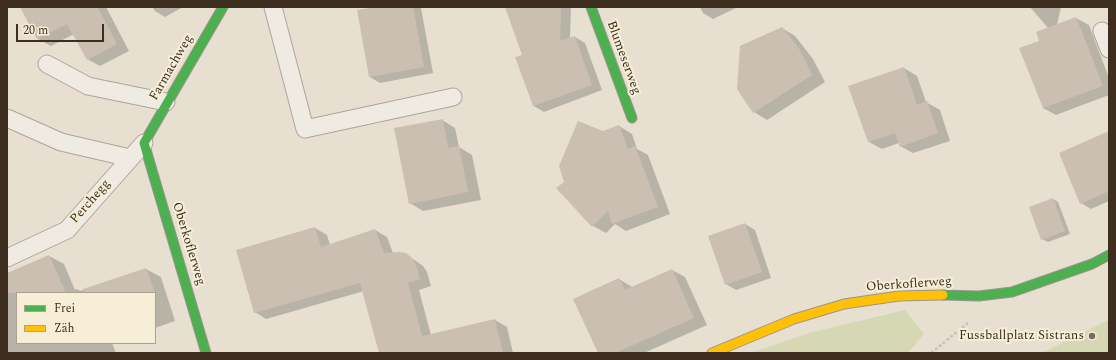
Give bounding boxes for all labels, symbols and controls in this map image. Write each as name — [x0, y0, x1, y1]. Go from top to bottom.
scale bar — [18, 16, 106, 42]
street label: Blumeserweg — [602, 19, 644, 97]
text: 20 m — [23, 21, 48, 40]
street label: Farmachweg — [147, 32, 197, 104]
street label: Perchegg — [68, 177, 114, 227]
street label: Oberkoflerweg — [168, 201, 208, 287]
street label: Oberkoflerweg — [865, 274, 953, 296]
legend — [16, 292, 156, 344]
text: Frei — [54, 299, 75, 318]
text: Zäh — [54, 319, 75, 338]
place label: Fussballplatz Sistrans — [959, 328, 1084, 344]
marker: Fussballplatz Sistrans — [1087, 331, 1097, 341]

